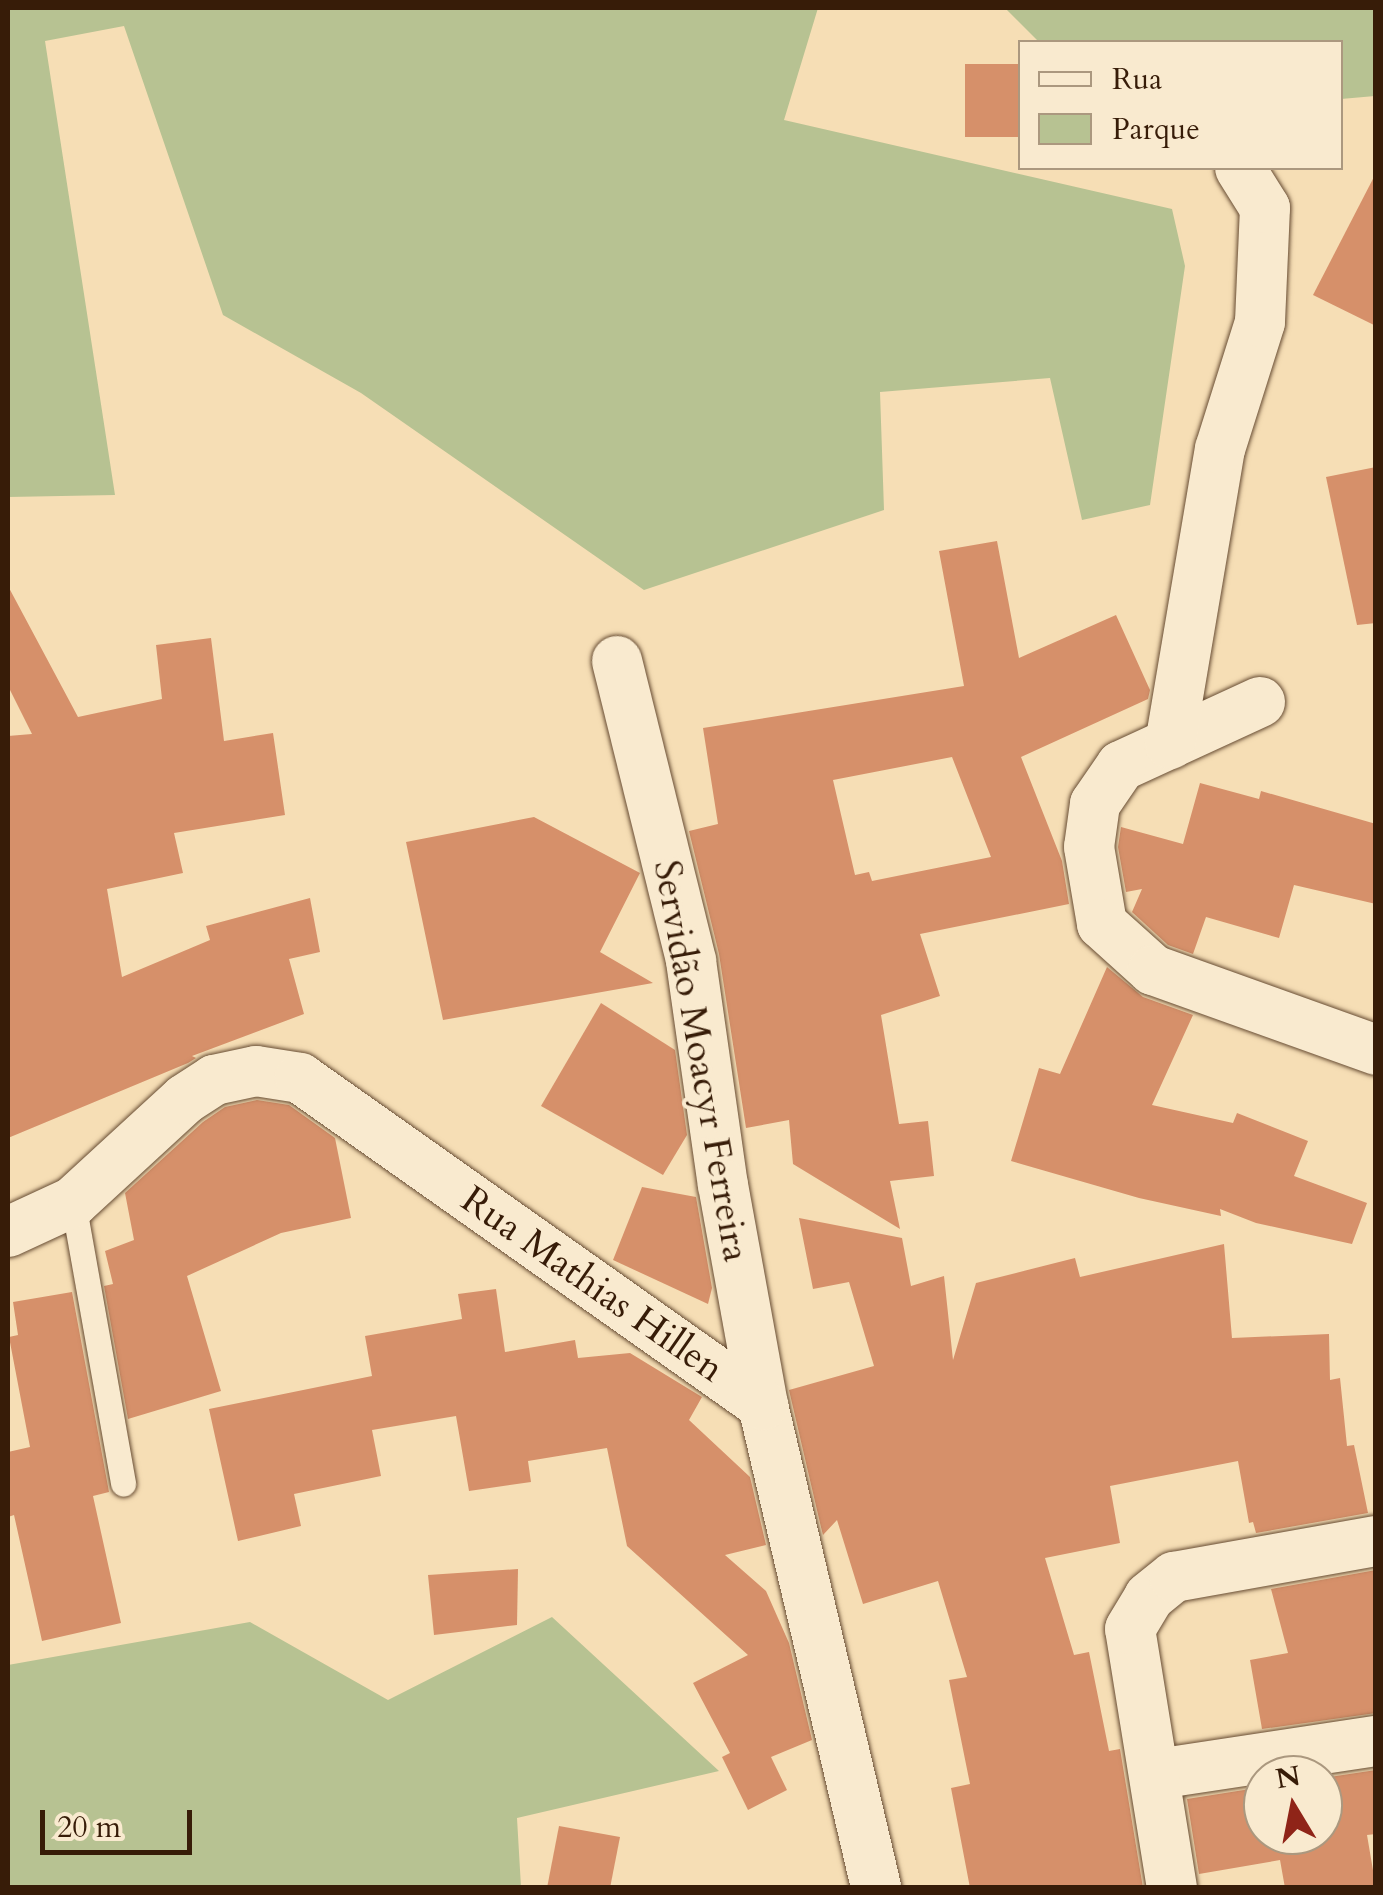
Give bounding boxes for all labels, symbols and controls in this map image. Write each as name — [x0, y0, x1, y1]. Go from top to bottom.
legend — [1018, 40, 1343, 170]
text: Rua — [1112, 59, 1162, 100]
text: Parque — [1112, 109, 1200, 150]
street label: Servidão Moacyr Ferreira — [643, 857, 759, 1265]
street label: Rua Mathias Hillen — [452, 1178, 732, 1392]
north arrow — [1243, 1755, 1343, 1855]
text: N — [1273, 1757, 1303, 1798]
scale bar — [45, 1790, 198, 1852]
text: 20 m — [57, 1807, 121, 1848]

